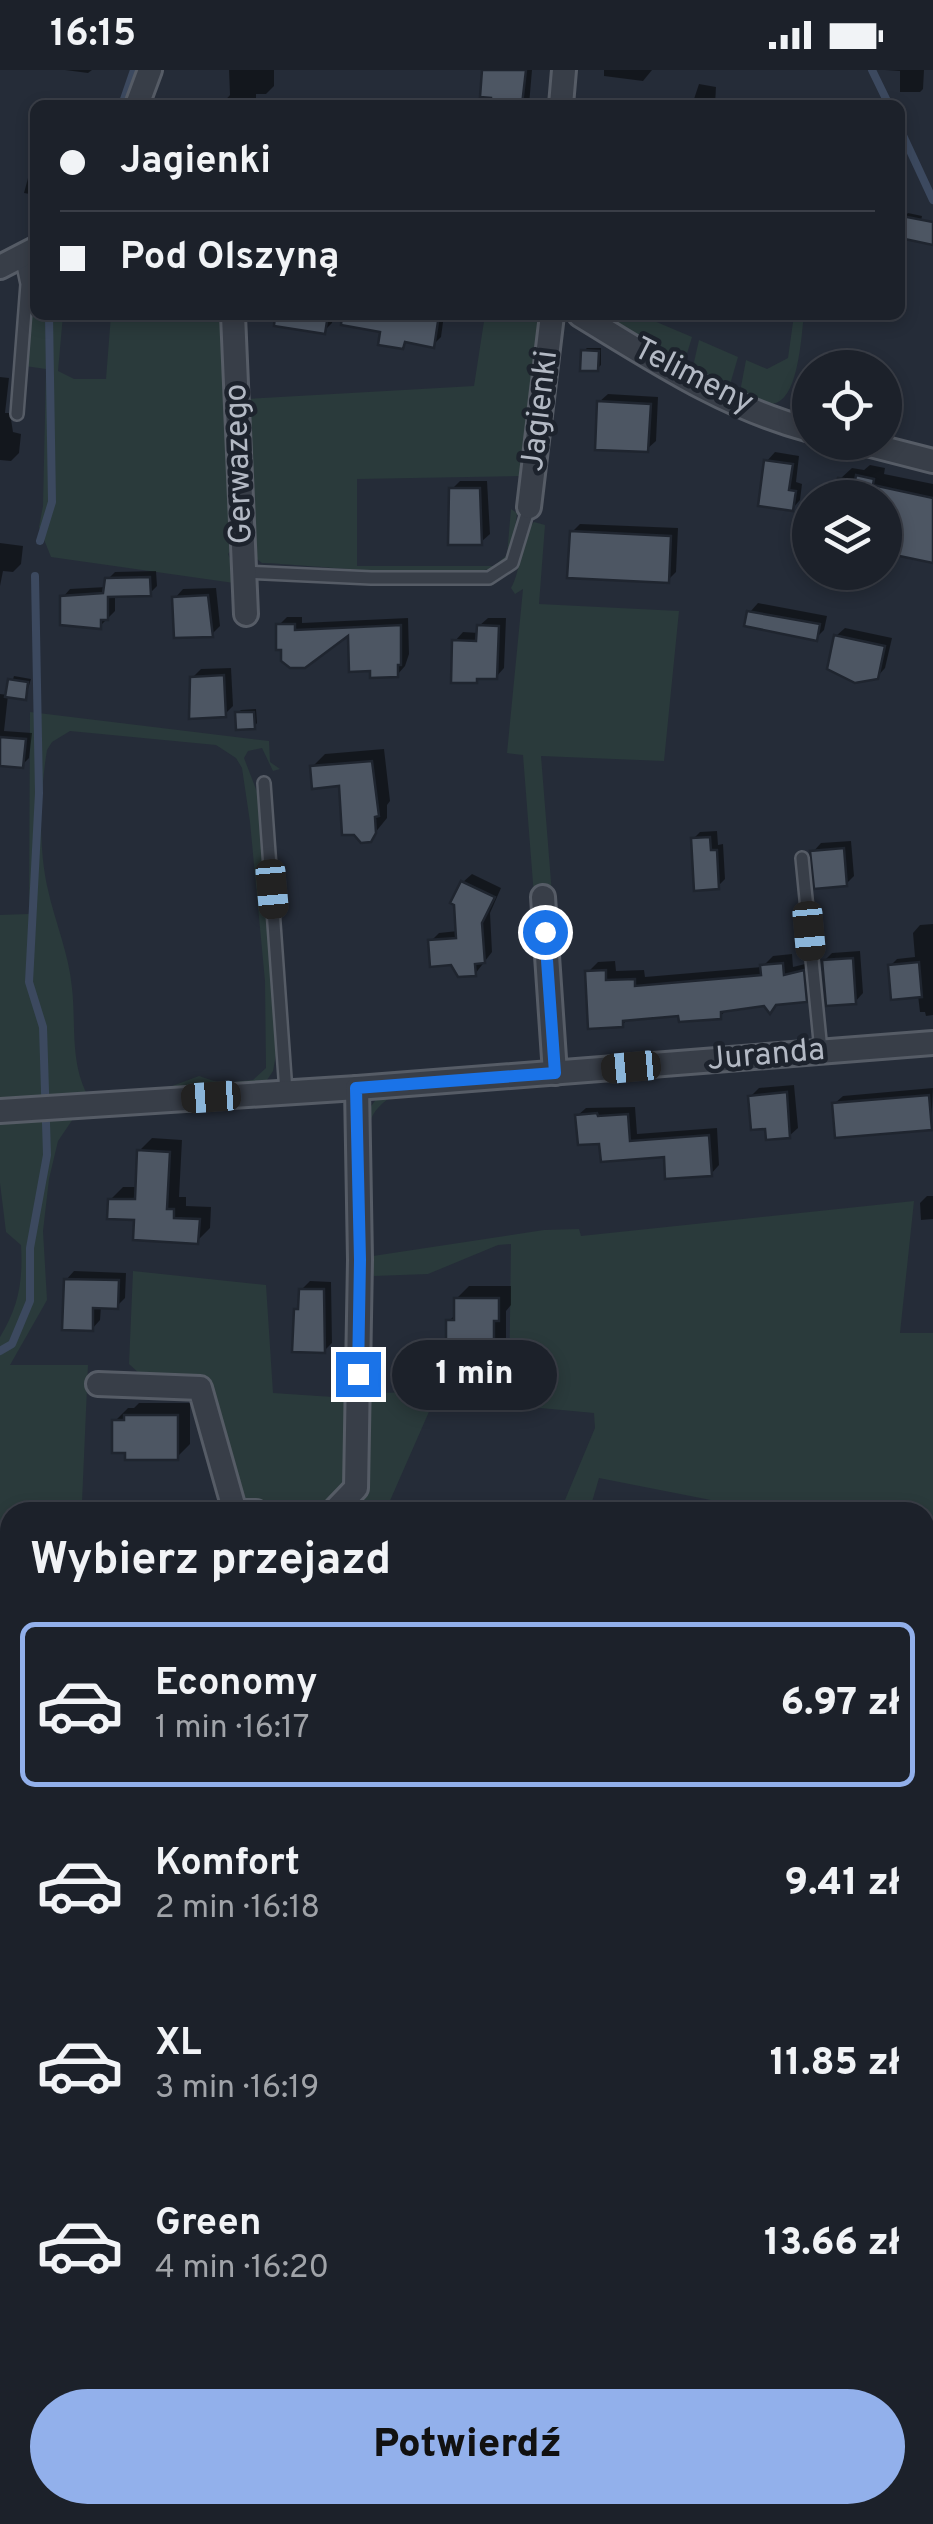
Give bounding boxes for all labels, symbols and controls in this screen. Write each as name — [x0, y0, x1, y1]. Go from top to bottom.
text: 16:15 — [50, 11, 136, 60]
text: Jagienki — [120, 138, 271, 187]
text: Pod Olszyną — [120, 234, 340, 283]
street label: Telimeny — [626, 330, 760, 424]
street label: Jagienki — [514, 348, 568, 474]
map controls — [792, 350, 902, 590]
button: locate — [792, 350, 902, 460]
street label: Gerwazego — [217, 383, 263, 545]
button: layers — [792, 480, 902, 590]
car — [254, 858, 290, 920]
car — [791, 900, 827, 962]
route start — [523, 910, 568, 955]
street label: Juranda — [705, 1031, 827, 1081]
car — [600, 1049, 662, 1085]
car — [180, 1080, 242, 1114]
callout: 1 min — [393, 1339, 558, 1409]
route end — [336, 1352, 381, 1397]
text: 1 min — [435, 1355, 514, 1395]
text: Wybierz przejazd — [30, 1533, 391, 1590]
icon: car — [35, 1660, 125, 1750]
text: Economy — [155, 1660, 317, 1709]
text: 6.97 zł — [781, 1680, 900, 1729]
text: 1 min · 16:17 — [155, 1709, 310, 1749]
icon: car — [35, 1840, 125, 1930]
text: Komfort — [155, 1840, 300, 1889]
text: 9.41 zł — [784, 1860, 900, 1909]
text: 2 min · 16:18 — [155, 1889, 320, 1929]
icon: car — [35, 2020, 125, 2110]
text: XL — [155, 2020, 202, 2069]
text: 11.85 zł — [770, 2040, 900, 2089]
text: 3 min · 16:19 — [155, 2069, 319, 2109]
icon: car — [35, 2200, 125, 2290]
text: Green — [155, 2200, 261, 2249]
text: 13.66 zł — [764, 2220, 900, 2269]
text: 4 min · 16:20 — [155, 2249, 329, 2289]
button: Potwierdź — [30, 2389, 905, 2504]

